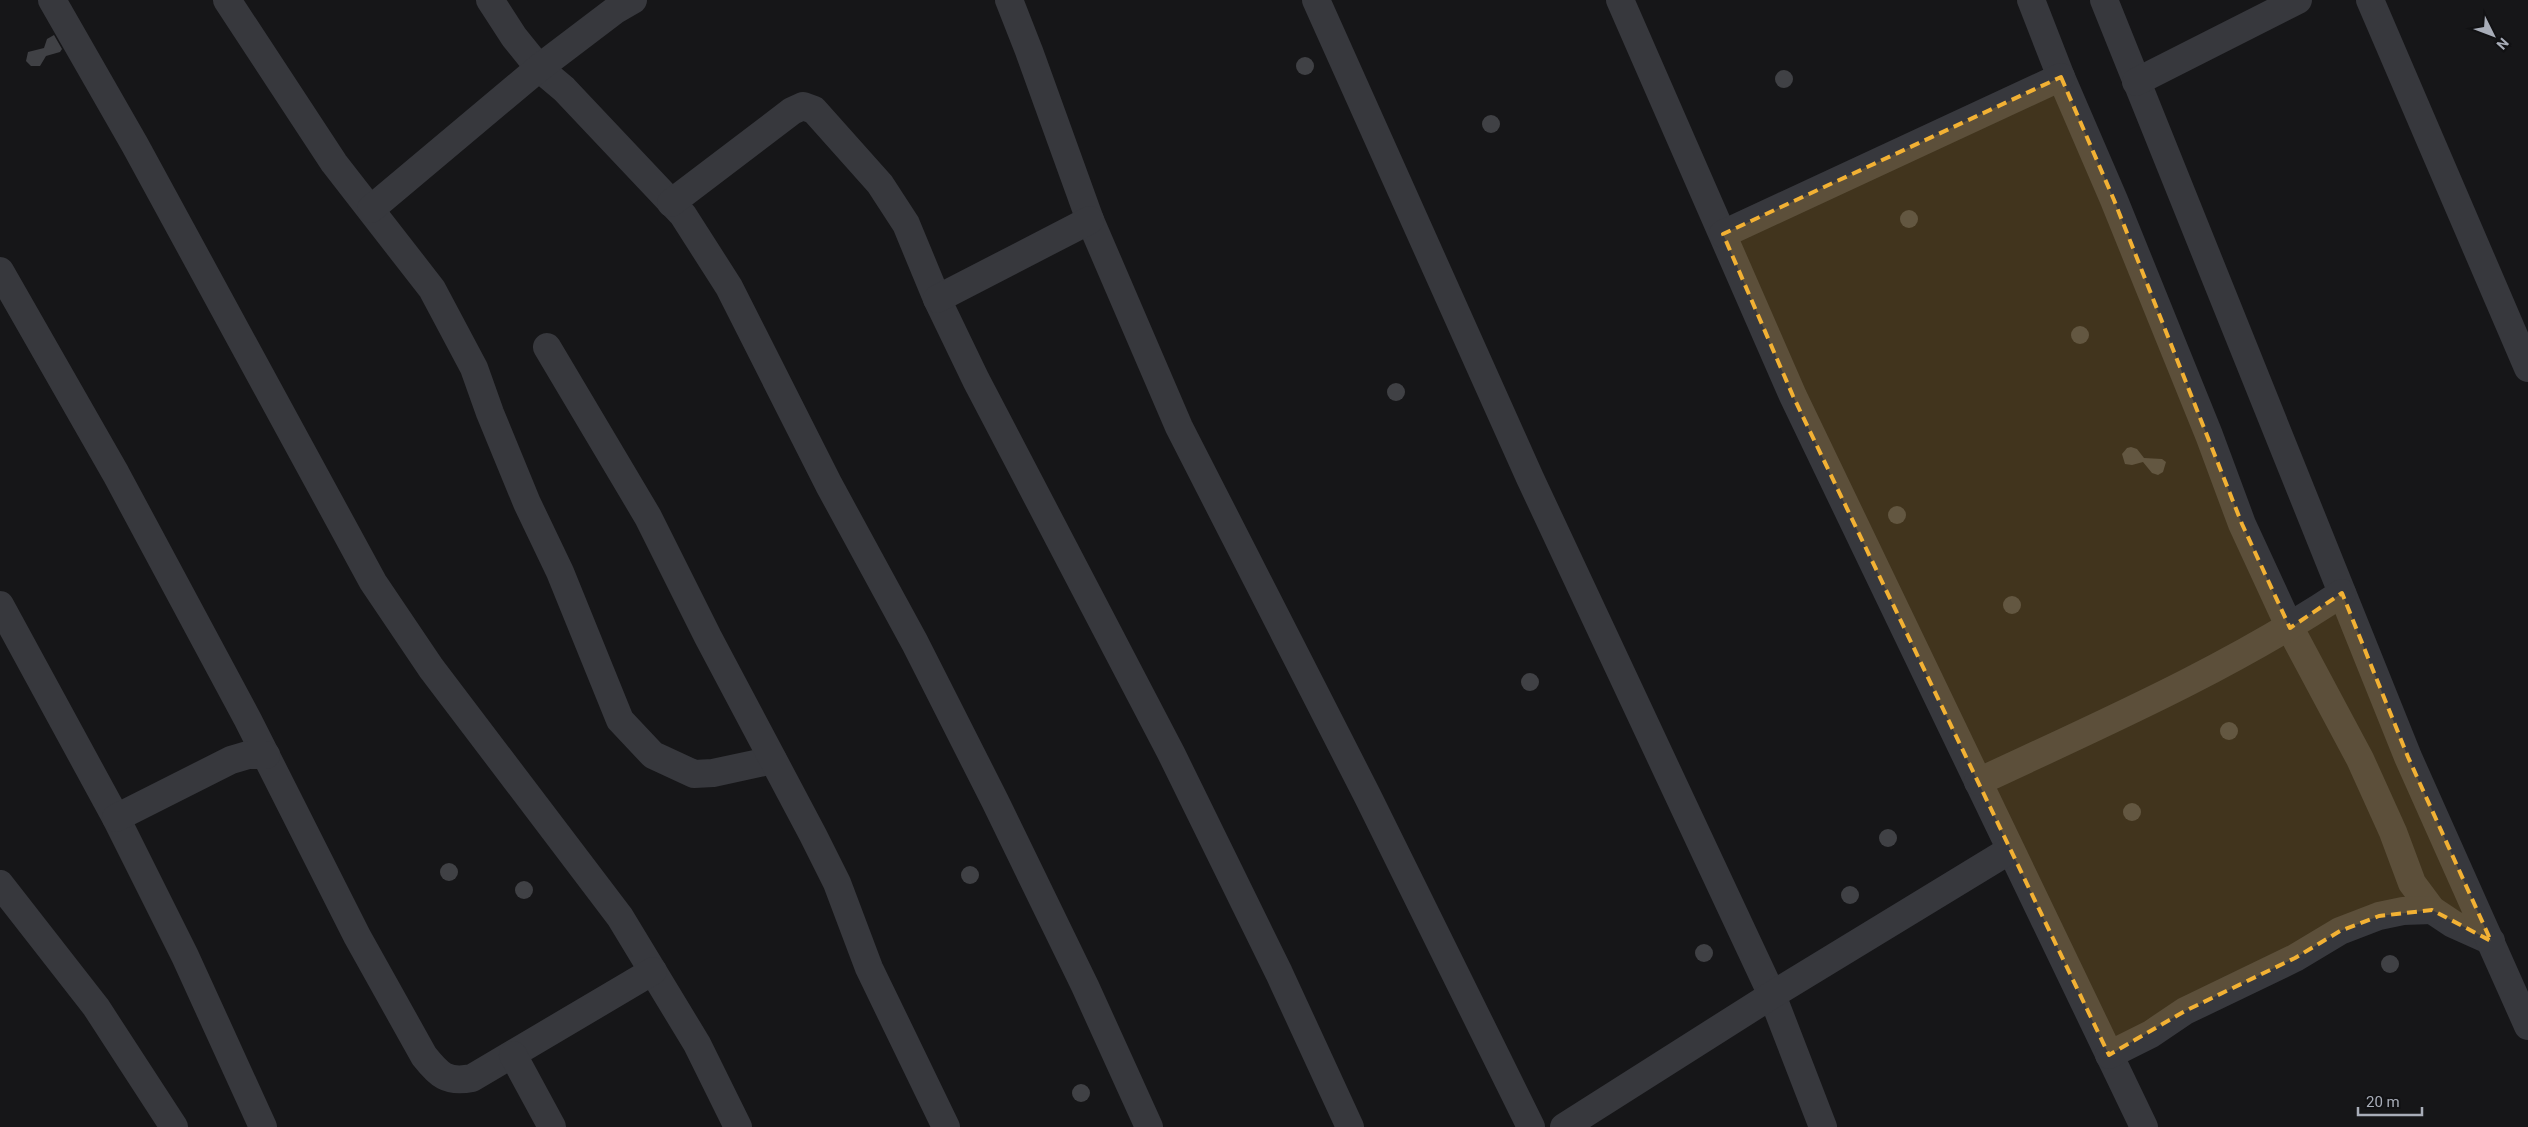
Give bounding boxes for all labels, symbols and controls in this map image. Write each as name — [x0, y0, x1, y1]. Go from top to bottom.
north arrow — [2468, 10, 2518, 60]
text: N — [2493, 35, 2512, 53]
scale bar — [2358, 1084, 2422, 1116]
text: 20 m — [2366, 1093, 2400, 1111]

